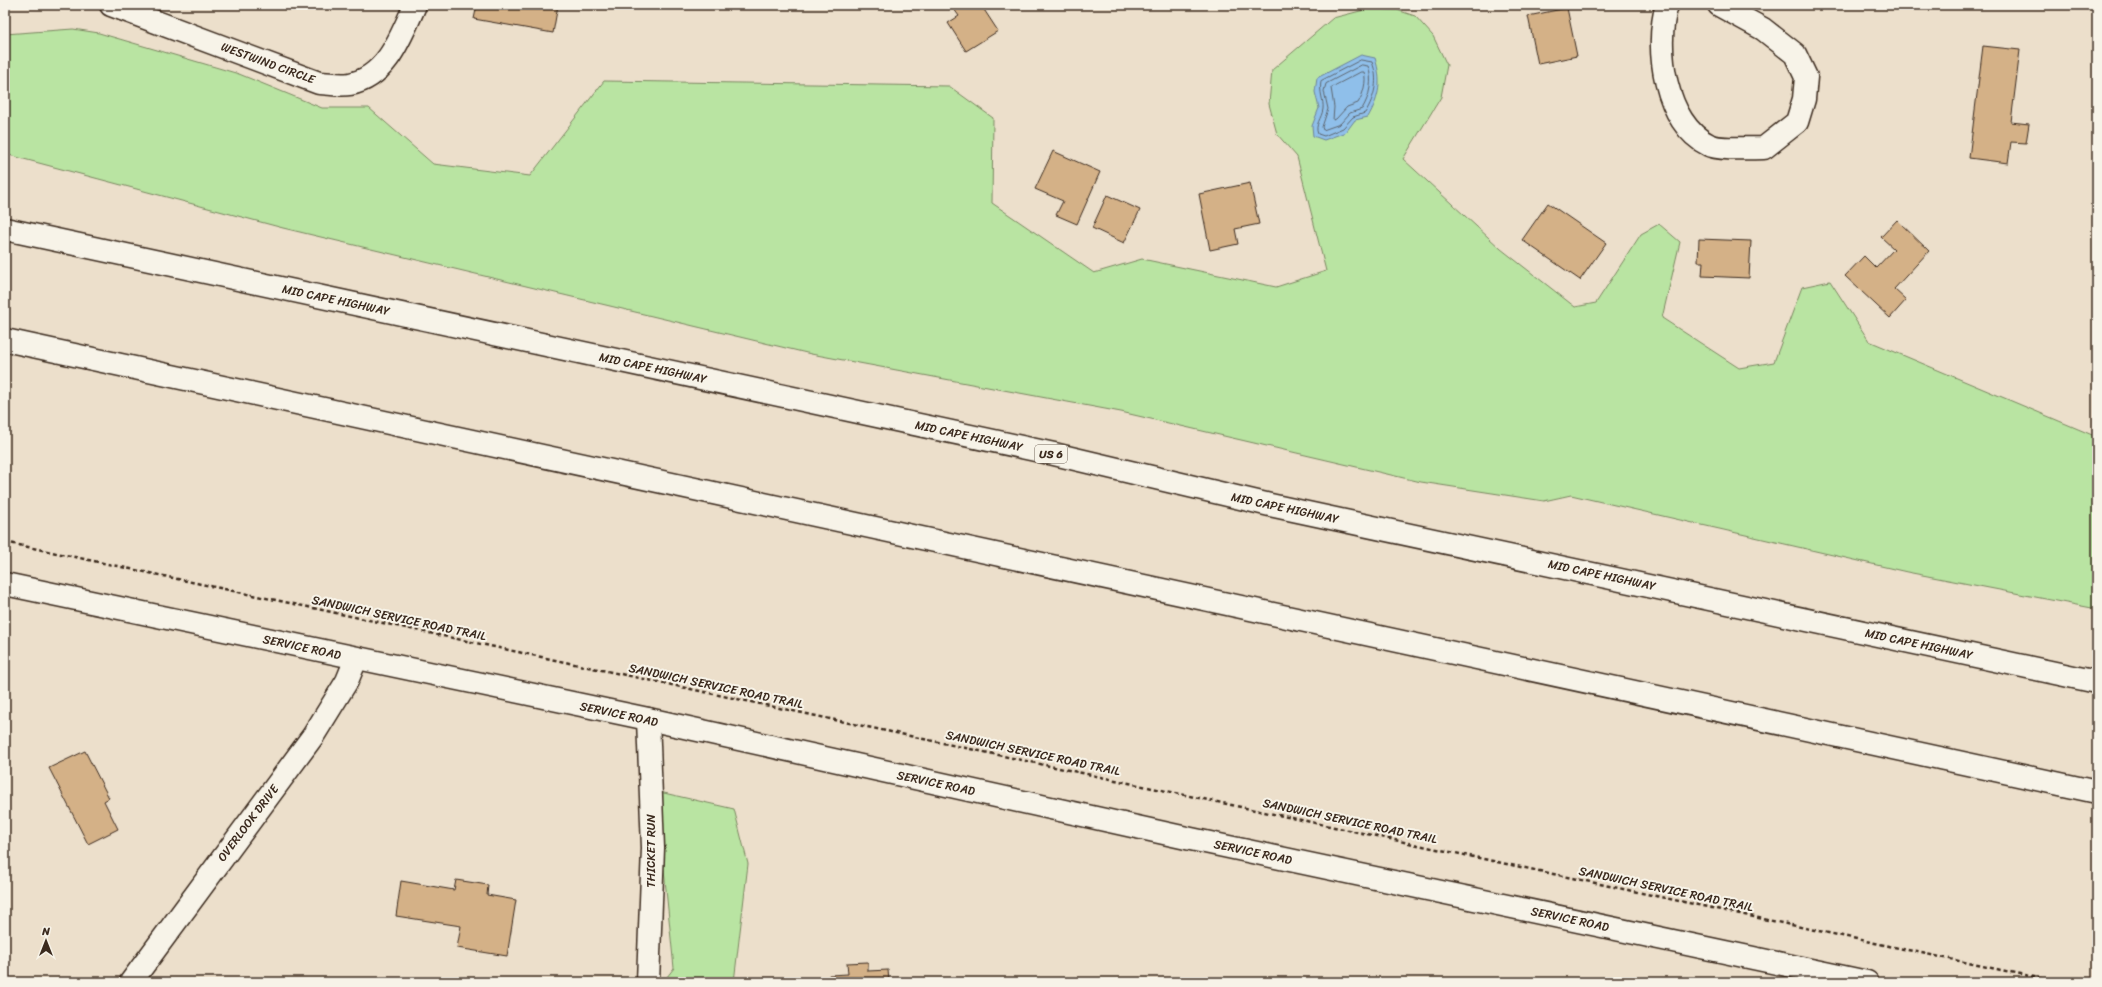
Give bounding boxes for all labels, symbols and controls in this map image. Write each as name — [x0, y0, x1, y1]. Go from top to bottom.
street label: WESTWIND CIRCLE — [218, 36, 319, 91]
street label: MID CAPE HIGHWAY — [280, 278, 392, 322]
street label: MID CAPE HIGHWAY — [597, 346, 709, 390]
street label: MID CAPE HIGHWAY — [913, 414, 1025, 458]
road number: US 6 — [1035, 445, 1067, 463]
street label: MID CAPE HIGHWAY — [1229, 486, 1341, 530]
street label: MID CAPE HIGHWAY — [1546, 553, 1658, 597]
street label: SANDWICH SERVICE ROAD TRAIL — [310, 589, 489, 647]
street label: MID CAPE HIGHWAY — [1863, 622, 1975, 666]
street label: SERVICE ROAD — [261, 628, 343, 666]
street label: SANDWICH SERVICE ROAD TRAIL — [627, 657, 806, 715]
street label: SERVICE ROAD — [578, 695, 660, 733]
street label: SANDWICH SERVICE ROAD TRAIL — [944, 724, 1123, 782]
street label: SERVICE ROAD — [895, 764, 977, 802]
street label: OVERLOOK DRIVE — [211, 779, 285, 866]
street label: SANDWICH SERVICE ROAD TRAIL — [1261, 792, 1440, 850]
street label: THICKET RUN — [640, 814, 662, 888]
street label: SERVICE ROAD — [1212, 833, 1294, 871]
street label: SANDWICH SERVICE ROAD TRAIL — [1577, 860, 1756, 918]
street label: SERVICE ROAD — [1529, 900, 1611, 938]
north arrow — [26, 921, 66, 961]
text: N — [41, 922, 50, 941]

